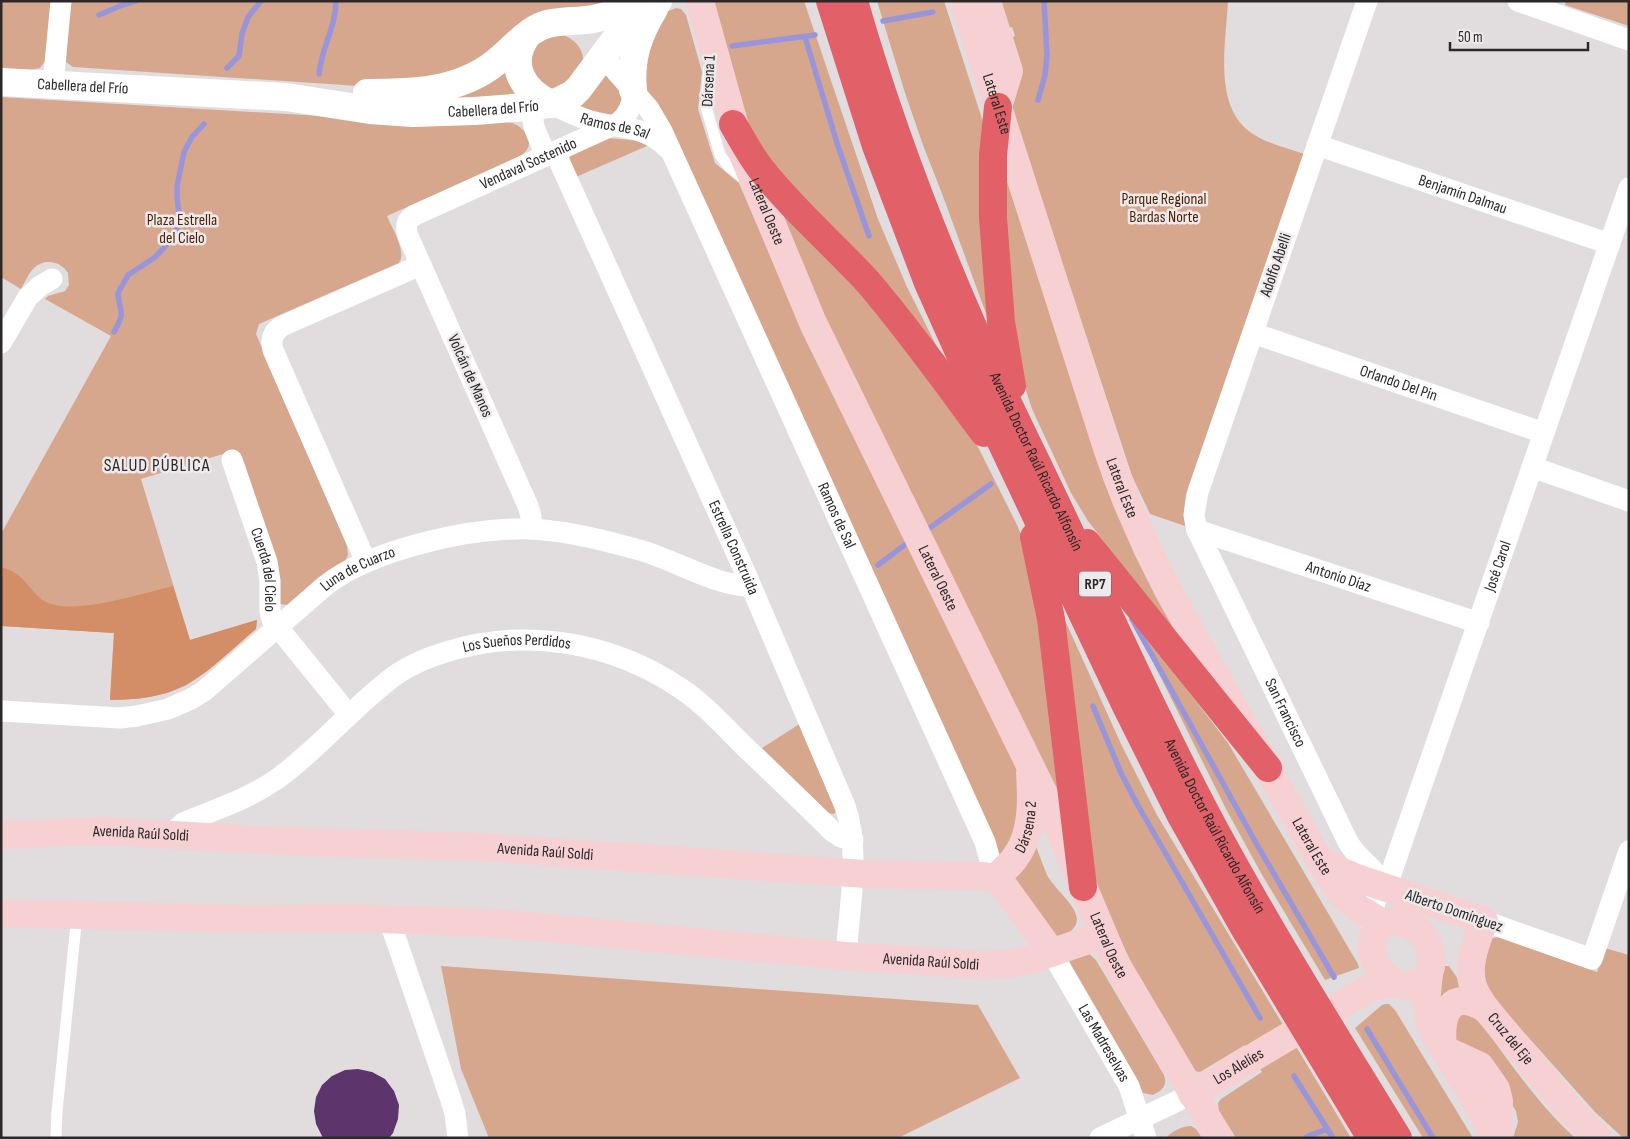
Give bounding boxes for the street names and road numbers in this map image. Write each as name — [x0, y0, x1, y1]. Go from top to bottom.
street label: Dársena 1 — [698, 54, 720, 107]
street label: Lateral Este — [978, 71, 1016, 137]
street label: Cabellera del Frío — [37, 74, 129, 98]
street label: Cabellera del Frío — [448, 96, 540, 121]
street label: Ramos de Sal — [578, 109, 653, 143]
street label: Vendaval Sostenido — [477, 133, 580, 194]
street label: Benjamín Dalmau — [1416, 171, 1510, 218]
street label: Lateral Oeste — [744, 175, 789, 248]
street label: Adolfo Abelli — [1256, 231, 1296, 300]
street label: Volcán de Manos — [443, 332, 497, 421]
street label: Orlando Del Pin — [1357, 361, 1440, 405]
street label: Avenida Doctor Raúl Ricardo Alfonsín — [985, 368, 1087, 554]
street label: Lateral Este — [1102, 455, 1142, 521]
street label: Ramos de Sal — [813, 480, 860, 551]
street label: Estrella Construida — [704, 497, 763, 598]
street label: Cuerda del Cielo — [246, 525, 280, 612]
street label: José Carol — [1480, 538, 1515, 595]
street label: Luna de Cuarzo — [316, 542, 397, 595]
street label: Lateral Oeste — [914, 542, 962, 614]
street label: Antonio Díaz — [1303, 557, 1374, 596]
road number: RP7 — [1079, 572, 1111, 596]
street label: Los Sueños Perdidos — [461, 630, 573, 657]
street label: San Francisco — [1261, 675, 1310, 750]
street label: Avenida Doctor Raúl Ricardo Alfonsín — [1160, 735, 1269, 917]
street label: Dársena 2 — [1011, 801, 1041, 856]
street label: Lateral Este — [1288, 814, 1336, 879]
street label: Avenida Raúl Soldi — [91, 821, 189, 845]
street label: Avenida Raúl Soldi — [496, 839, 594, 864]
street label: Alberto Domínguez — [1402, 885, 1505, 937]
street label: Lateral Oeste — [1086, 909, 1132, 982]
street label: Avenida Raúl Soldi — [882, 949, 980, 974]
street label: Las Madreselvas — [1074, 1001, 1134, 1085]
street label: Cruz del Eje — [1484, 1009, 1538, 1069]
street label: Los Alelíes — [1210, 1044, 1267, 1089]

